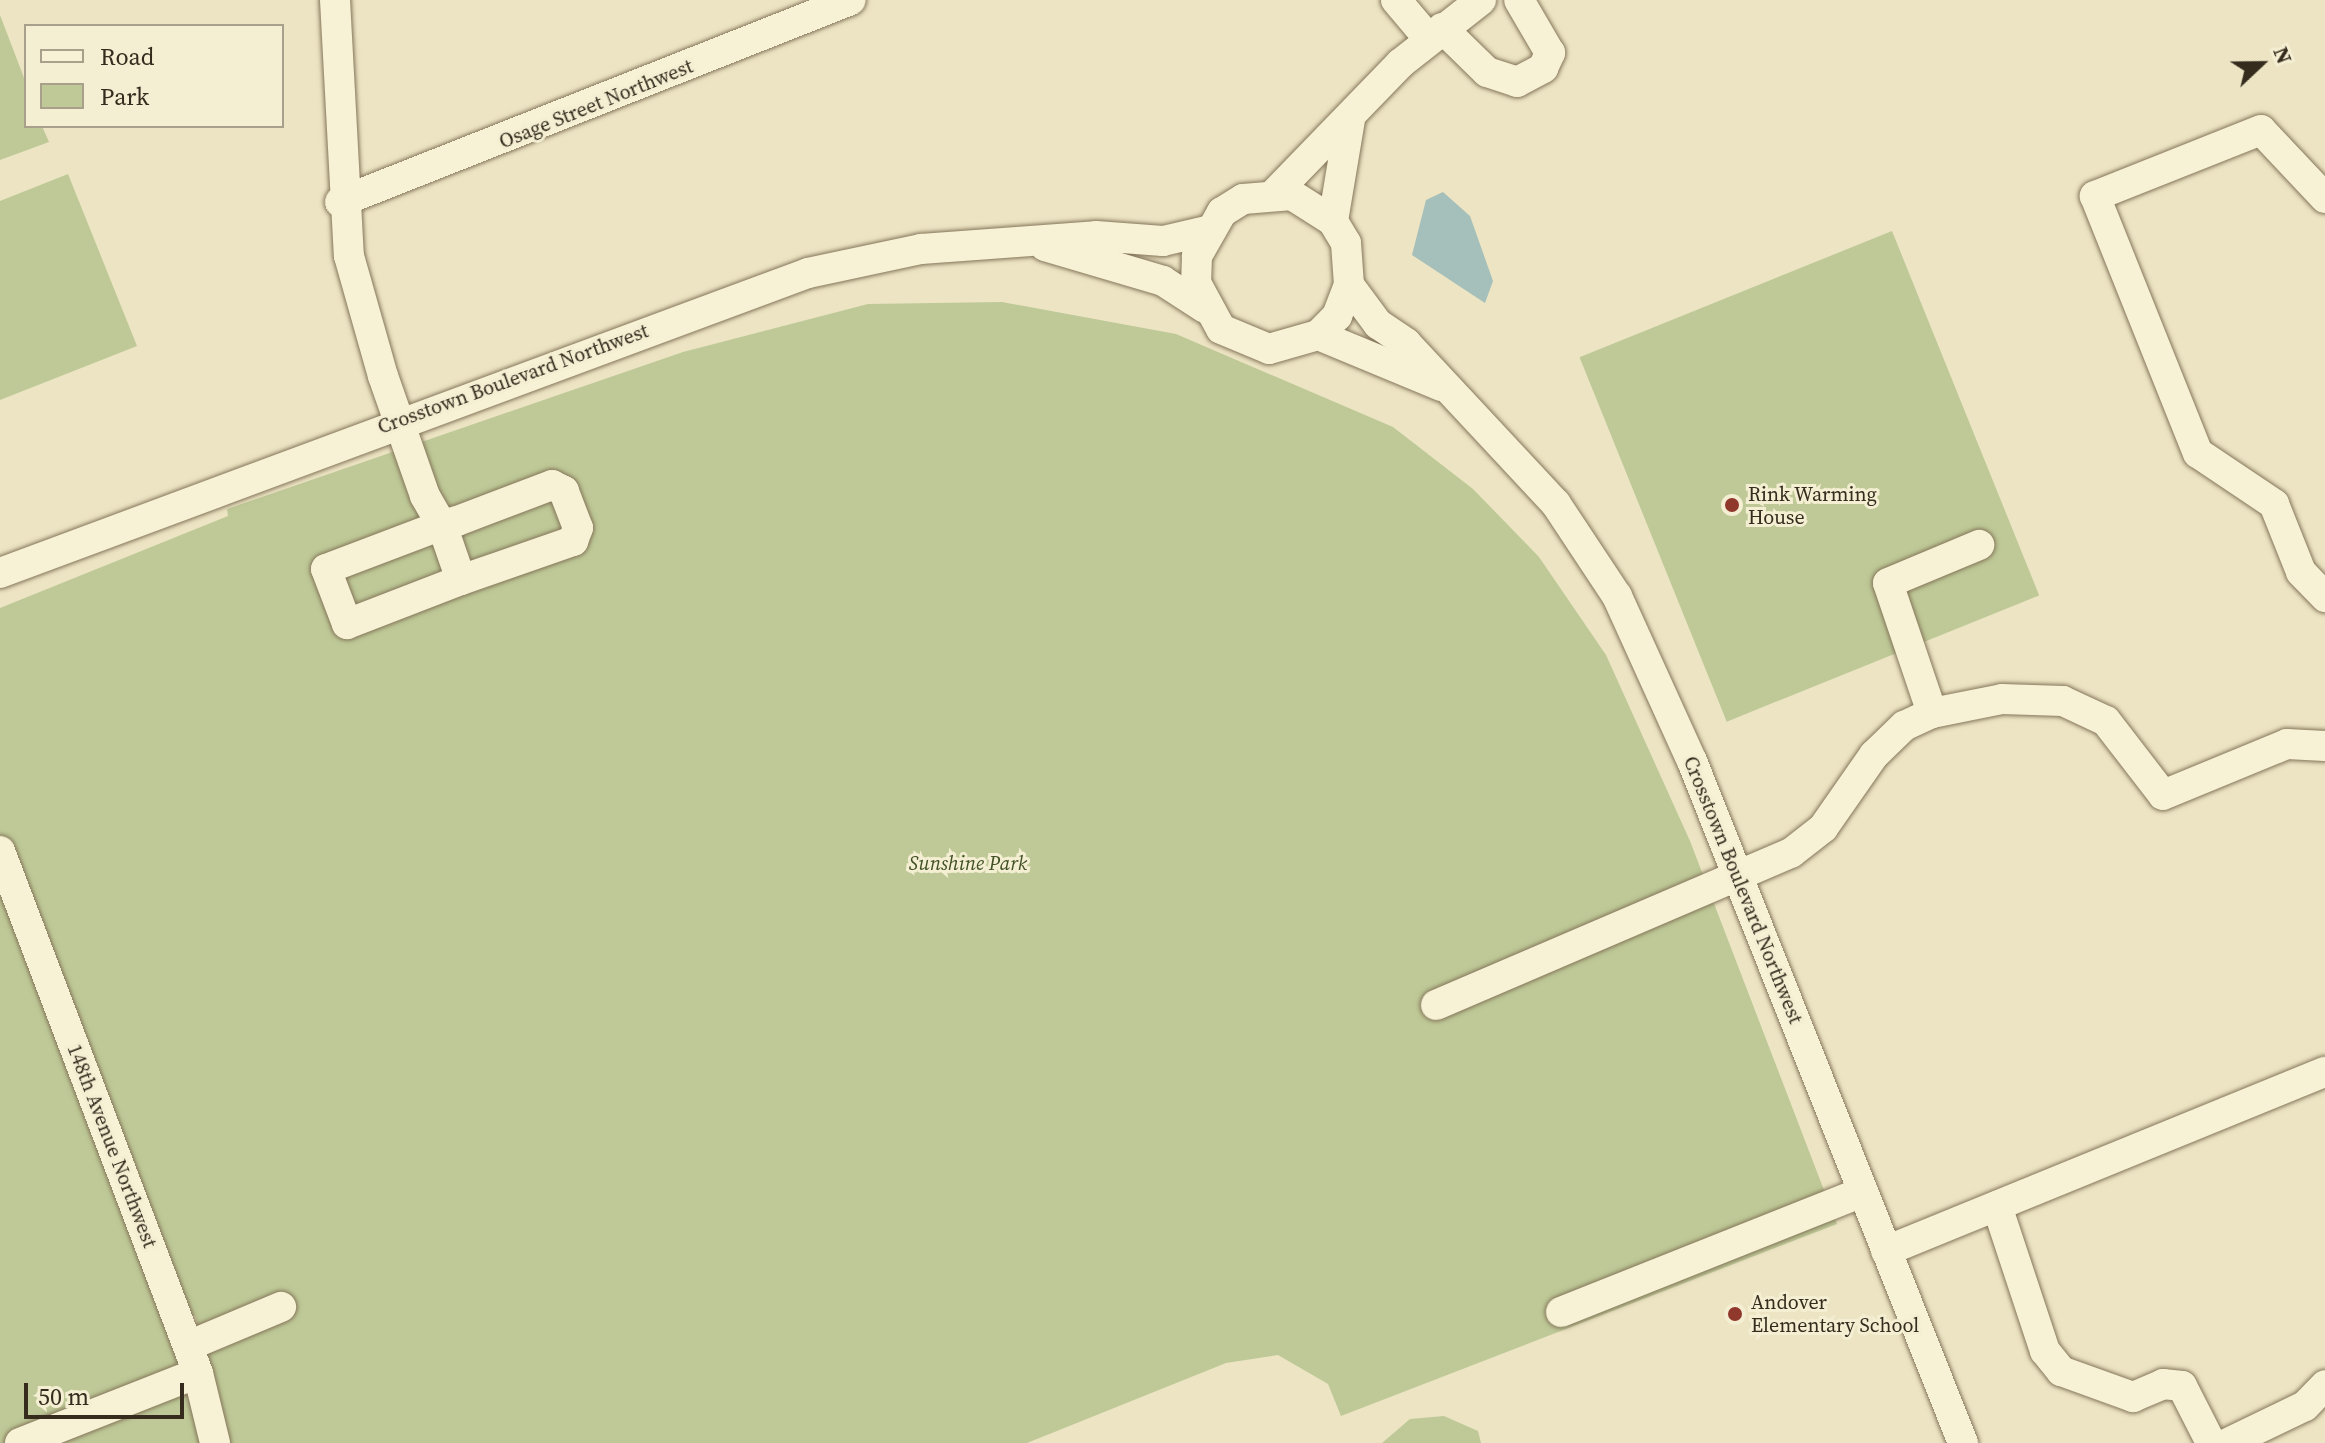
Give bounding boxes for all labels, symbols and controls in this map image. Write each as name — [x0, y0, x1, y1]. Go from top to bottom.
legend — [24, 24, 284, 128]
north arrow — [2221, 24, 2301, 104]
text: Road — [100, 40, 154, 73]
text: N — [2266, 42, 2300, 68]
street label: Osage Street Northwest — [496, 54, 696, 154]
text: Park — [100, 80, 149, 113]
street label: Crosstown Boulevard Northwest — [374, 319, 652, 439]
place label: Rink Warming House — [1748, 482, 1878, 529]
marker: Rink Warming House — [1723, 496, 1741, 514]
street label: Crosstown Boulevard Northwest — [1678, 753, 1808, 1027]
park label: Sunshine Park — [909, 851, 1027, 875]
street label: 148th Avenue Northwest — [62, 1041, 162, 1251]
place label: Andover Elementary School — [1751, 1290, 1919, 1337]
marker: Andover Elementary School — [1726, 1305, 1744, 1323]
scale bar — [28, 1367, 188, 1417]
text: 50 m — [38, 1380, 89, 1413]

